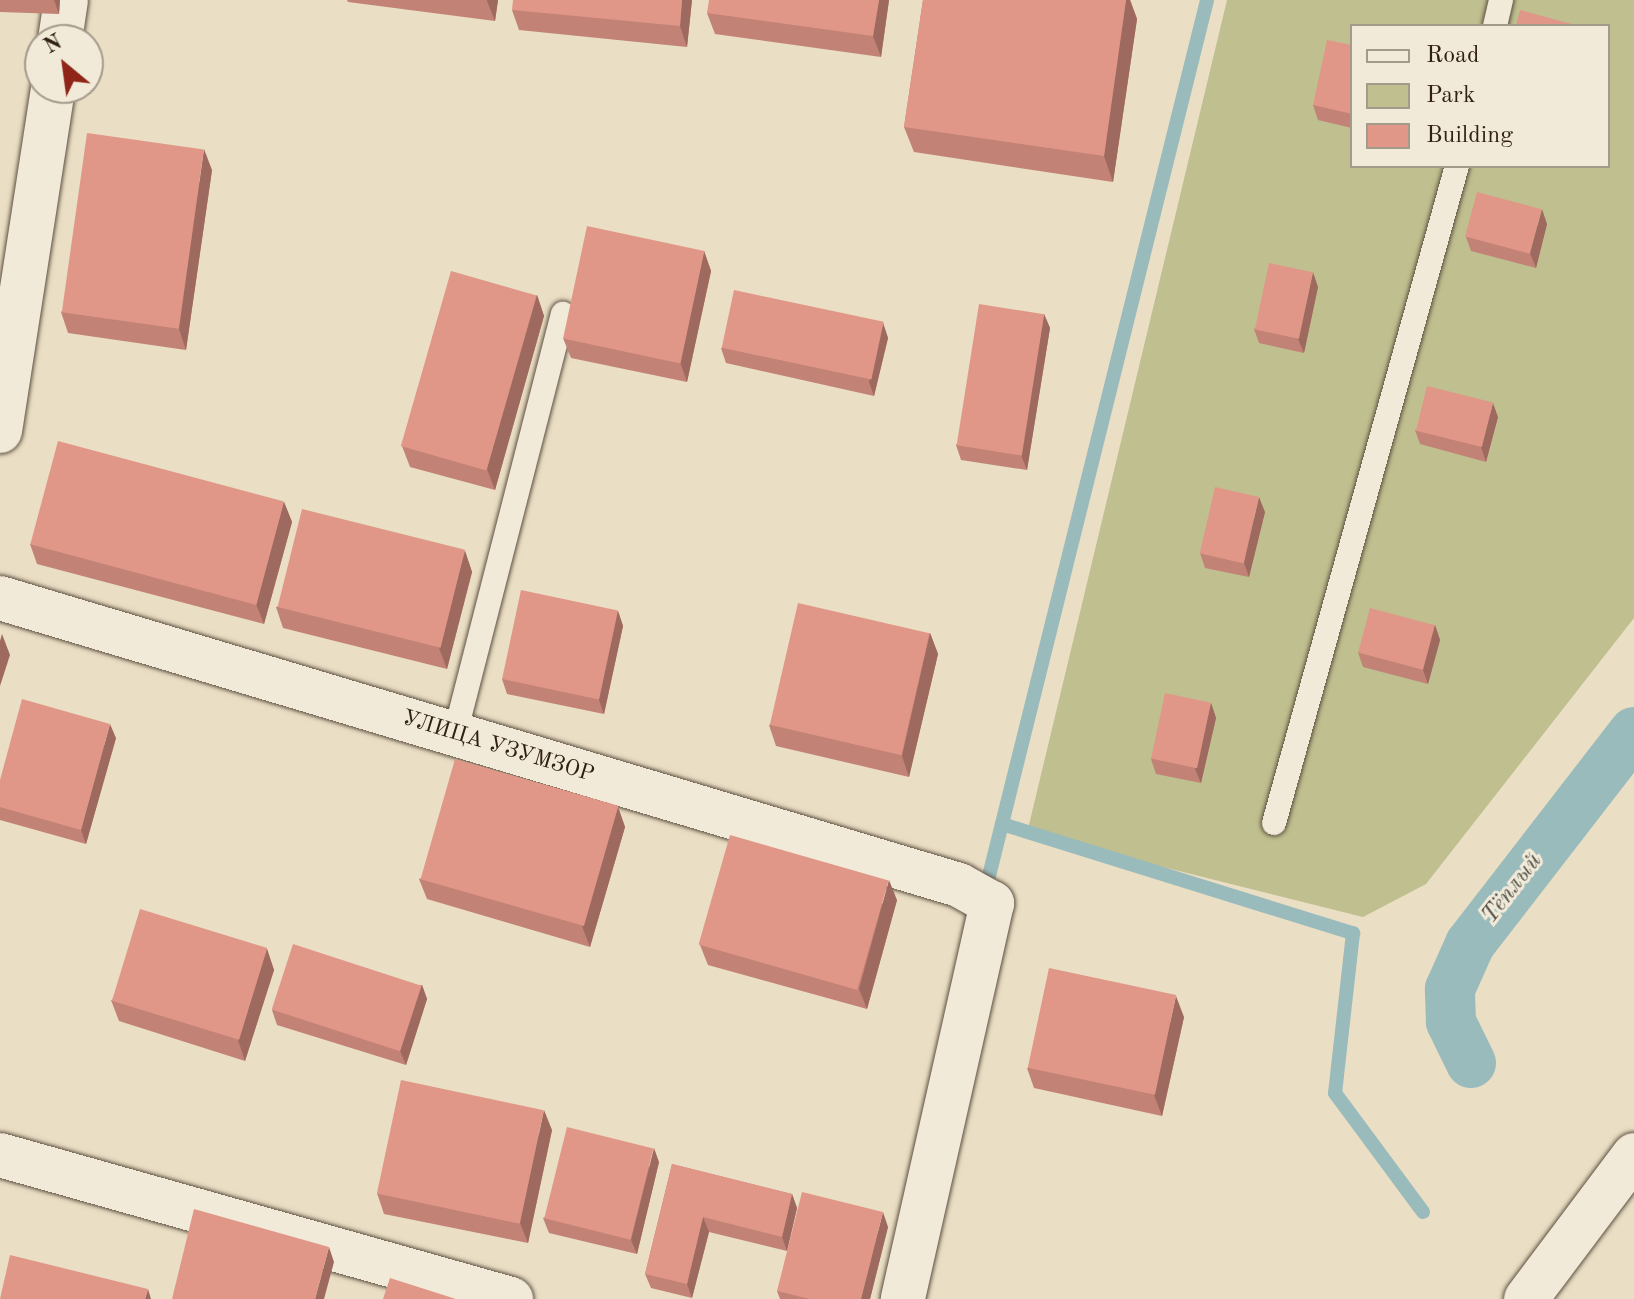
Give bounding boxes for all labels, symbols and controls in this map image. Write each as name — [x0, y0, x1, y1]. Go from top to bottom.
north arrow — [24, 24, 104, 104]
legend — [1350, 24, 1610, 168]
text: N — [41, 31, 66, 58]
text: Road — [1426, 44, 1479, 68]
text: Park — [1426, 84, 1475, 108]
text: Building — [1426, 124, 1513, 148]
street label: УЛИЦА УЗУМЗОР — [399, 705, 597, 789]
water label: Тёплый — [1477, 848, 1549, 930]

